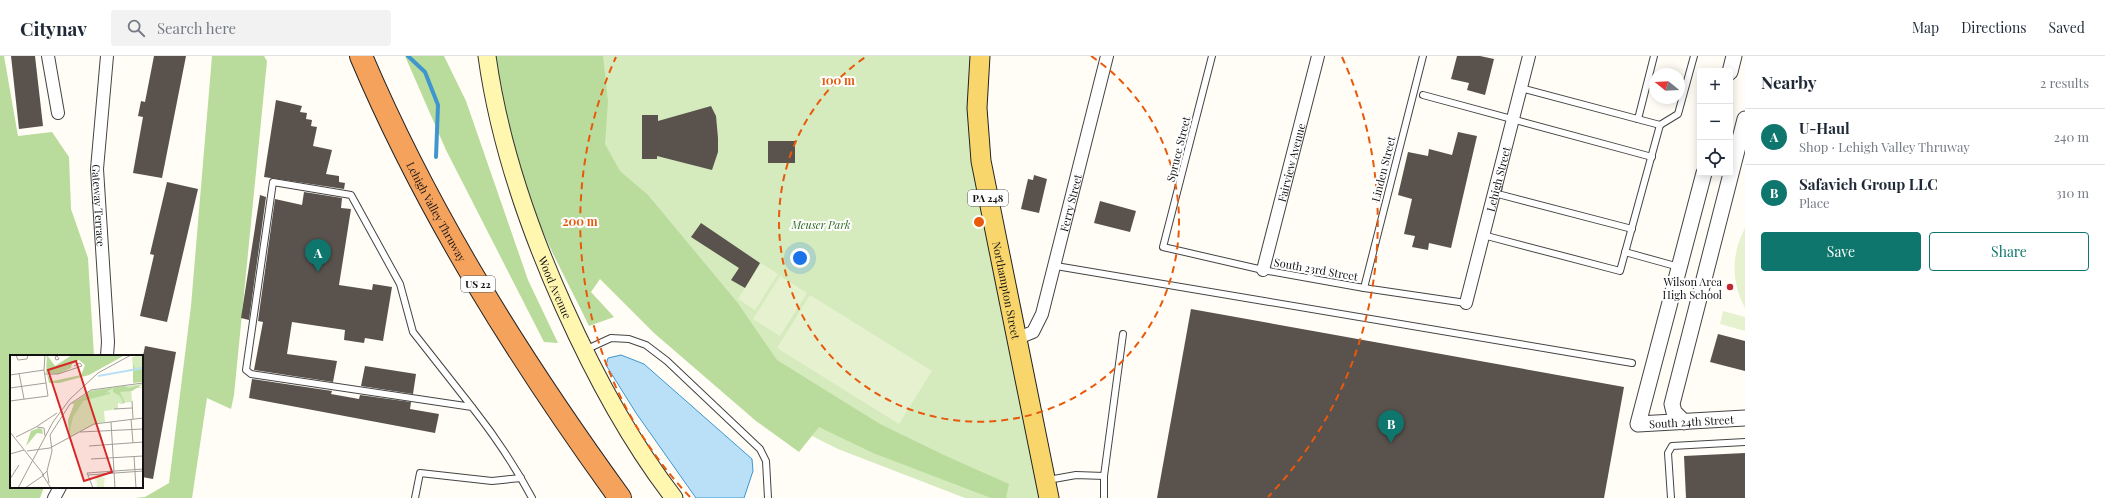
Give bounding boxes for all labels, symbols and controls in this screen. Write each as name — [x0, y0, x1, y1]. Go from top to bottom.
search box — [111, 10, 391, 46]
text: Citynav — [20, 15, 87, 41]
icon: search — [125, 17, 147, 39]
text: Search here — [157, 18, 236, 38]
text: Map — [1912, 18, 1939, 37]
text: Directions — [1961, 18, 2027, 37]
text: Saved — [2049, 18, 2085, 37]
north arrow — [1649, 68, 1685, 104]
map controls — [1697, 68, 1733, 176]
button: + — [1697, 68, 1733, 104]
text: Nearby — [1761, 71, 1816, 93]
text: 100 m — [821, 72, 855, 88]
text: 2 results — [2040, 74, 2089, 91]
button: − — [1697, 104, 1733, 140]
street label: Spruce Street — [1163, 115, 1193, 183]
text: U-Haul — [1799, 118, 1850, 138]
street label: Fairview Avenue — [1273, 121, 1308, 203]
text: A — [1770, 128, 1778, 145]
text: 240 m — [2054, 128, 2089, 145]
street label: Linden Street — [1368, 135, 1398, 203]
text: Shop · Lehigh Valley Thruway — [1799, 138, 1970, 155]
button: locate — [1697, 140, 1733, 176]
street label: Lehigh Street — [1482, 145, 1513, 213]
street label: Lehigh Valley Thruway — [404, 159, 471, 264]
street label: Gateway Terrace — [89, 164, 109, 247]
street label: Ferry Street — [1056, 172, 1085, 233]
text: Safavieh Group LLC — [1799, 174, 1938, 194]
text: B — [1770, 184, 1778, 201]
text: 310 m — [2056, 184, 2089, 201]
road number: PA 248 — [968, 190, 1008, 206]
text: Place — [1799, 194, 1830, 211]
text: 200 m — [562, 213, 598, 229]
centre of rings — [972, 215, 986, 229]
park label: Meuser Park — [790, 217, 851, 232]
button: Save — [1761, 232, 1921, 271]
button: Share — [1929, 232, 2089, 271]
pin: A — [305, 239, 331, 272]
street label: Northampton Street — [990, 240, 1024, 340]
your location — [790, 248, 810, 268]
street label: Wood Avenue — [535, 253, 576, 321]
street label: South 23rd Street — [1273, 254, 1359, 284]
place label: Wilson Area High School — [1662, 274, 1723, 302]
road number: US 22 — [461, 276, 495, 292]
marker: Wilson Area High School — [1725, 282, 1735, 292]
inset map — [10, 355, 143, 488]
pin: B — [1378, 410, 1404, 443]
street label: South 24th Street — [1649, 411, 1734, 431]

